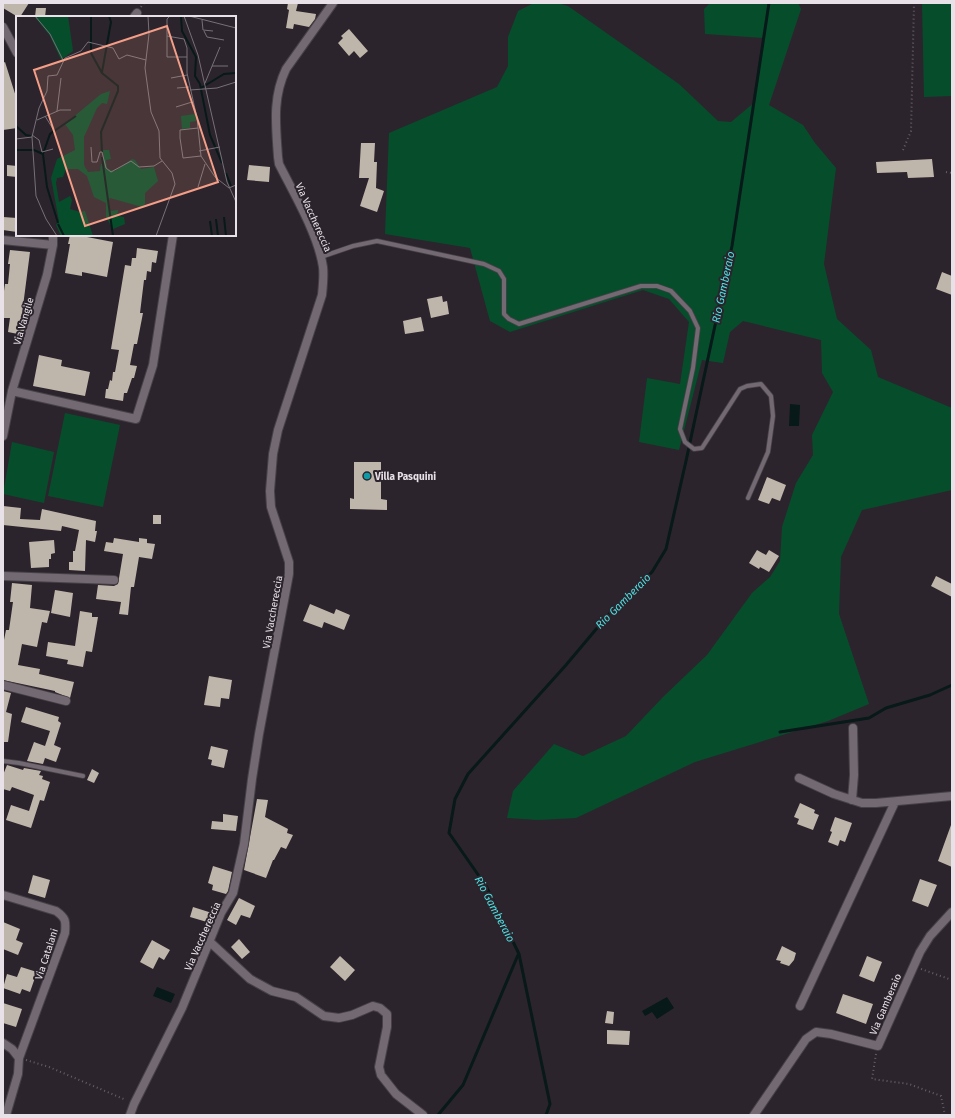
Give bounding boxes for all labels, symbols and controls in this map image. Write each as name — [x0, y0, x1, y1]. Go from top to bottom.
inset map — [16, 16, 236, 236]
street label: Via Vacchereccia — [292, 181, 334, 254]
water label: Rio Gamberaio — [710, 250, 737, 324]
street label: Via Vangile — [11, 296, 37, 347]
marker: Villa Pasquini — [362, 471, 372, 481]
place label: Villa Pasquini — [374, 471, 436, 483]
water label: Rio Gamberaio — [593, 571, 654, 632]
street label: Via Vacchereccia — [261, 575, 285, 650]
water label: Rio Gamberaio — [472, 874, 517, 944]
street label: Via Vacchereccia — [182, 900, 224, 973]
street label: Via Catalani — [33, 927, 61, 982]
street label: Via Gamberaio — [868, 972, 904, 1037]

